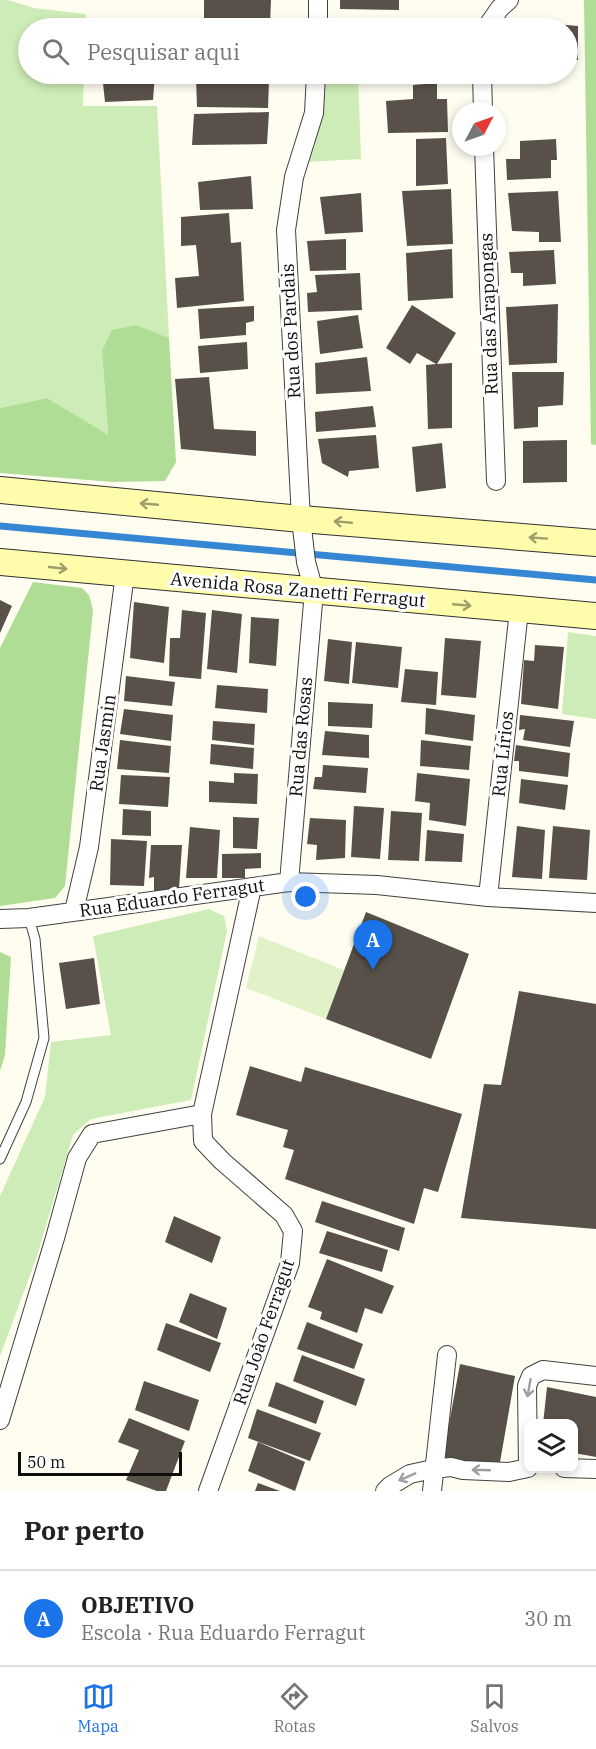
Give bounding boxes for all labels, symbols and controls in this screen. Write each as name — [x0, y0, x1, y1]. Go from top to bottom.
search box — [18, 18, 578, 84]
icon: search — [39, 35, 72, 68]
text: Pesquisar aqui — [87, 37, 240, 66]
north arrow — [452, 102, 506, 156]
street label: Rua das Arapongas — [474, 233, 503, 396]
street label: Rua dos Pardais — [275, 263, 306, 399]
one-way arrow — [140, 498, 160, 509]
one-way arrow — [334, 516, 354, 527]
one-way arrow — [528, 533, 548, 544]
one-way arrow — [48, 563, 68, 574]
street label: Avenida Rosa Zanetti Ferragut — [170, 567, 426, 612]
one-way arrow — [451, 600, 471, 611]
street label: Rua das Rosas — [284, 676, 317, 798]
street label: Rua Jasmin — [84, 693, 121, 793]
street label: Rua Lírios — [487, 710, 518, 798]
street label: Rua Eduardo Ferragut — [78, 873, 266, 922]
your location — [291, 882, 320, 911]
pin: A — [354, 920, 392, 970]
street label: Rua João Ferragut — [228, 1256, 299, 1408]
one-way arrow — [523, 1378, 534, 1397]
map controls — [524, 1419, 578, 1473]
button: layers — [524, 1419, 578, 1473]
scale bar — [18, 1449, 182, 1476]
text: 50 m — [27, 1452, 65, 1472]
one-way arrow — [471, 1465, 491, 1476]
one-way arrow — [399, 1471, 417, 1483]
text: Por perto — [24, 1513, 144, 1547]
text: OBJETIVO — [81, 1590, 194, 1619]
text: A — [37, 1605, 50, 1632]
text: 30 m — [524, 1605, 572, 1632]
text: Escola · Rua Eduardo Ferragut — [81, 1619, 365, 1646]
tab: Mapa — [77, 1680, 119, 1736]
tab: Rotas — [274, 1680, 315, 1736]
tab: Salvos — [470, 1680, 519, 1736]

